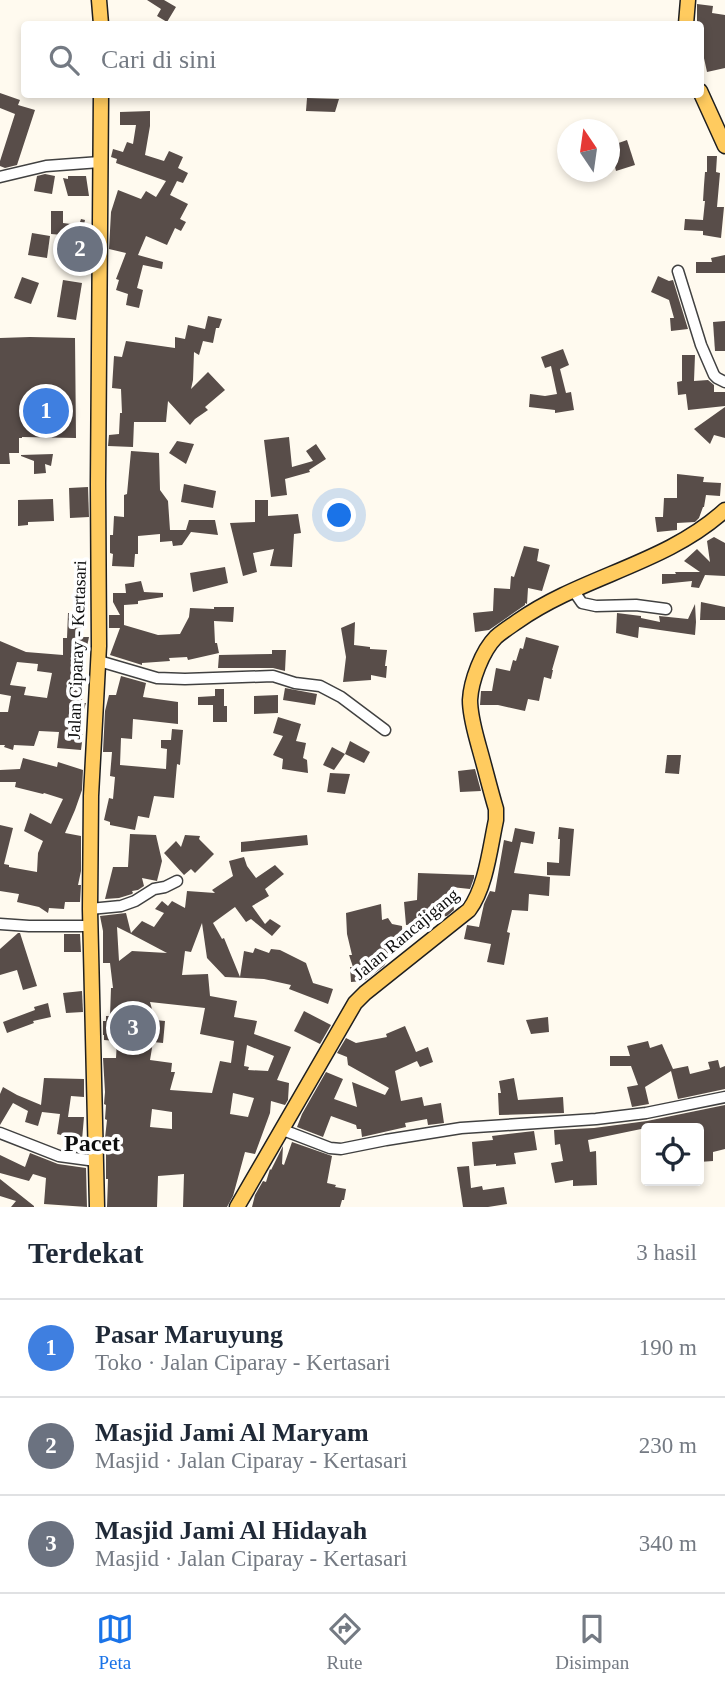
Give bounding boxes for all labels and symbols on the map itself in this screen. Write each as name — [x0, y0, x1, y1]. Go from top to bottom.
north arrow — [557, 119, 620, 182]
pin: 2 — [57, 223, 103, 275]
pin: 1 — [23, 385, 69, 437]
your location — [322, 498, 356, 532]
street label: Jalan Ciparay - Kertasari — [64, 560, 90, 740]
street label: Jalan Rancajigang — [349, 884, 463, 984]
pin: 3 — [110, 1002, 156, 1054]
district label: Pacet — [64, 1130, 120, 1156]

